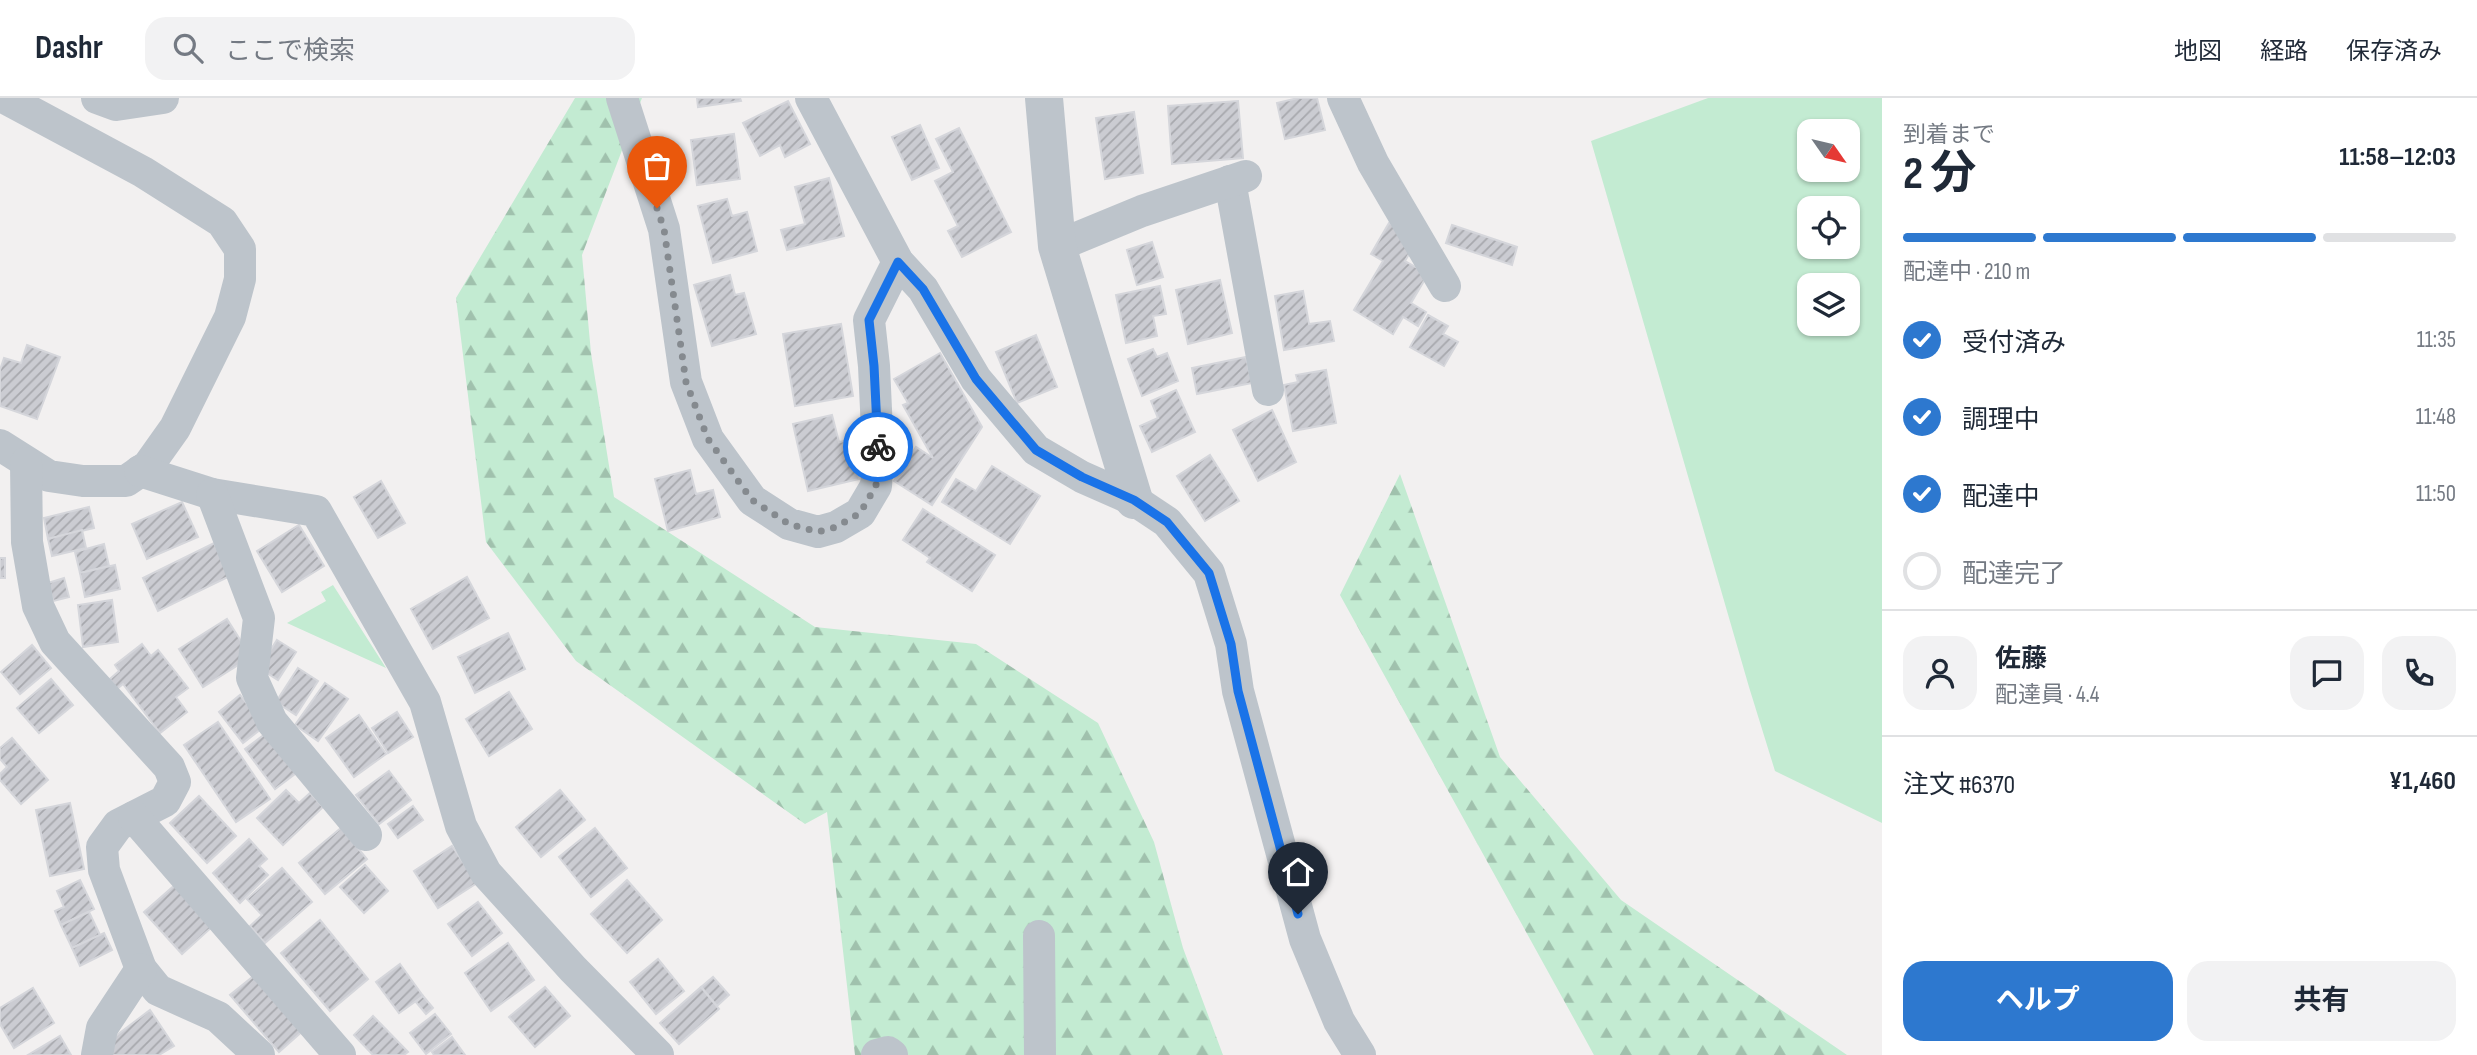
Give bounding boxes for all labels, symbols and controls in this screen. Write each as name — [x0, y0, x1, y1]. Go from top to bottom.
search box — [145, 17, 635, 80]
text: Dashr — [35, 28, 103, 68]
icon: search — [169, 29, 207, 67]
text: ここで検索 — [225, 36, 355, 67]
text: 地図 — [2174, 37, 2222, 66]
text: 経路 — [2260, 37, 2308, 66]
text: 保存済み — [2346, 37, 2442, 66]
north arrow — [1797, 119, 1860, 182]
map controls — [1797, 119, 1860, 336]
text: 到着まで — [1903, 121, 1995, 149]
pin — [627, 136, 687, 208]
text: 11:58–12:03 — [2339, 142, 2456, 173]
icon: bag — [638, 147, 676, 185]
text: 2 分 — [1903, 147, 1976, 202]
button: locate — [1797, 196, 1860, 259]
text: 配達中 · 210 m — [1903, 258, 2030, 286]
button: layers — [1797, 273, 1860, 336]
icon: check — [1903, 321, 1941, 359]
text: 11:35 — [2417, 326, 2456, 354]
text: 受付済み — [1962, 328, 2066, 359]
icon: check — [1903, 398, 1941, 436]
text: 11:48 — [2416, 403, 2456, 431]
text: 調理中 — [1962, 405, 2040, 436]
courier — [843, 412, 913, 482]
icon: bike — [859, 428, 897, 466]
icon: check — [1903, 475, 1941, 513]
text: 11:50 — [2416, 480, 2456, 508]
text: 配達中 — [1962, 482, 2040, 513]
text: 配達完了 — [1962, 559, 2066, 590]
button: person — [1903, 636, 1977, 710]
button: chat — [2290, 636, 2364, 710]
button: phone — [2382, 636, 2456, 710]
text: 佐藤 — [1995, 644, 2047, 675]
text: 配達員 · 4.4 — [1995, 681, 2099, 709]
text: ¥1,460 — [2389, 766, 2456, 797]
text: 注文 #6370 — [1903, 770, 2015, 801]
pin — [1268, 842, 1328, 914]
icon: home — [1279, 853, 1317, 891]
button: ヘルプ — [1903, 961, 2173, 1041]
button: 共有 — [2187, 961, 2456, 1041]

